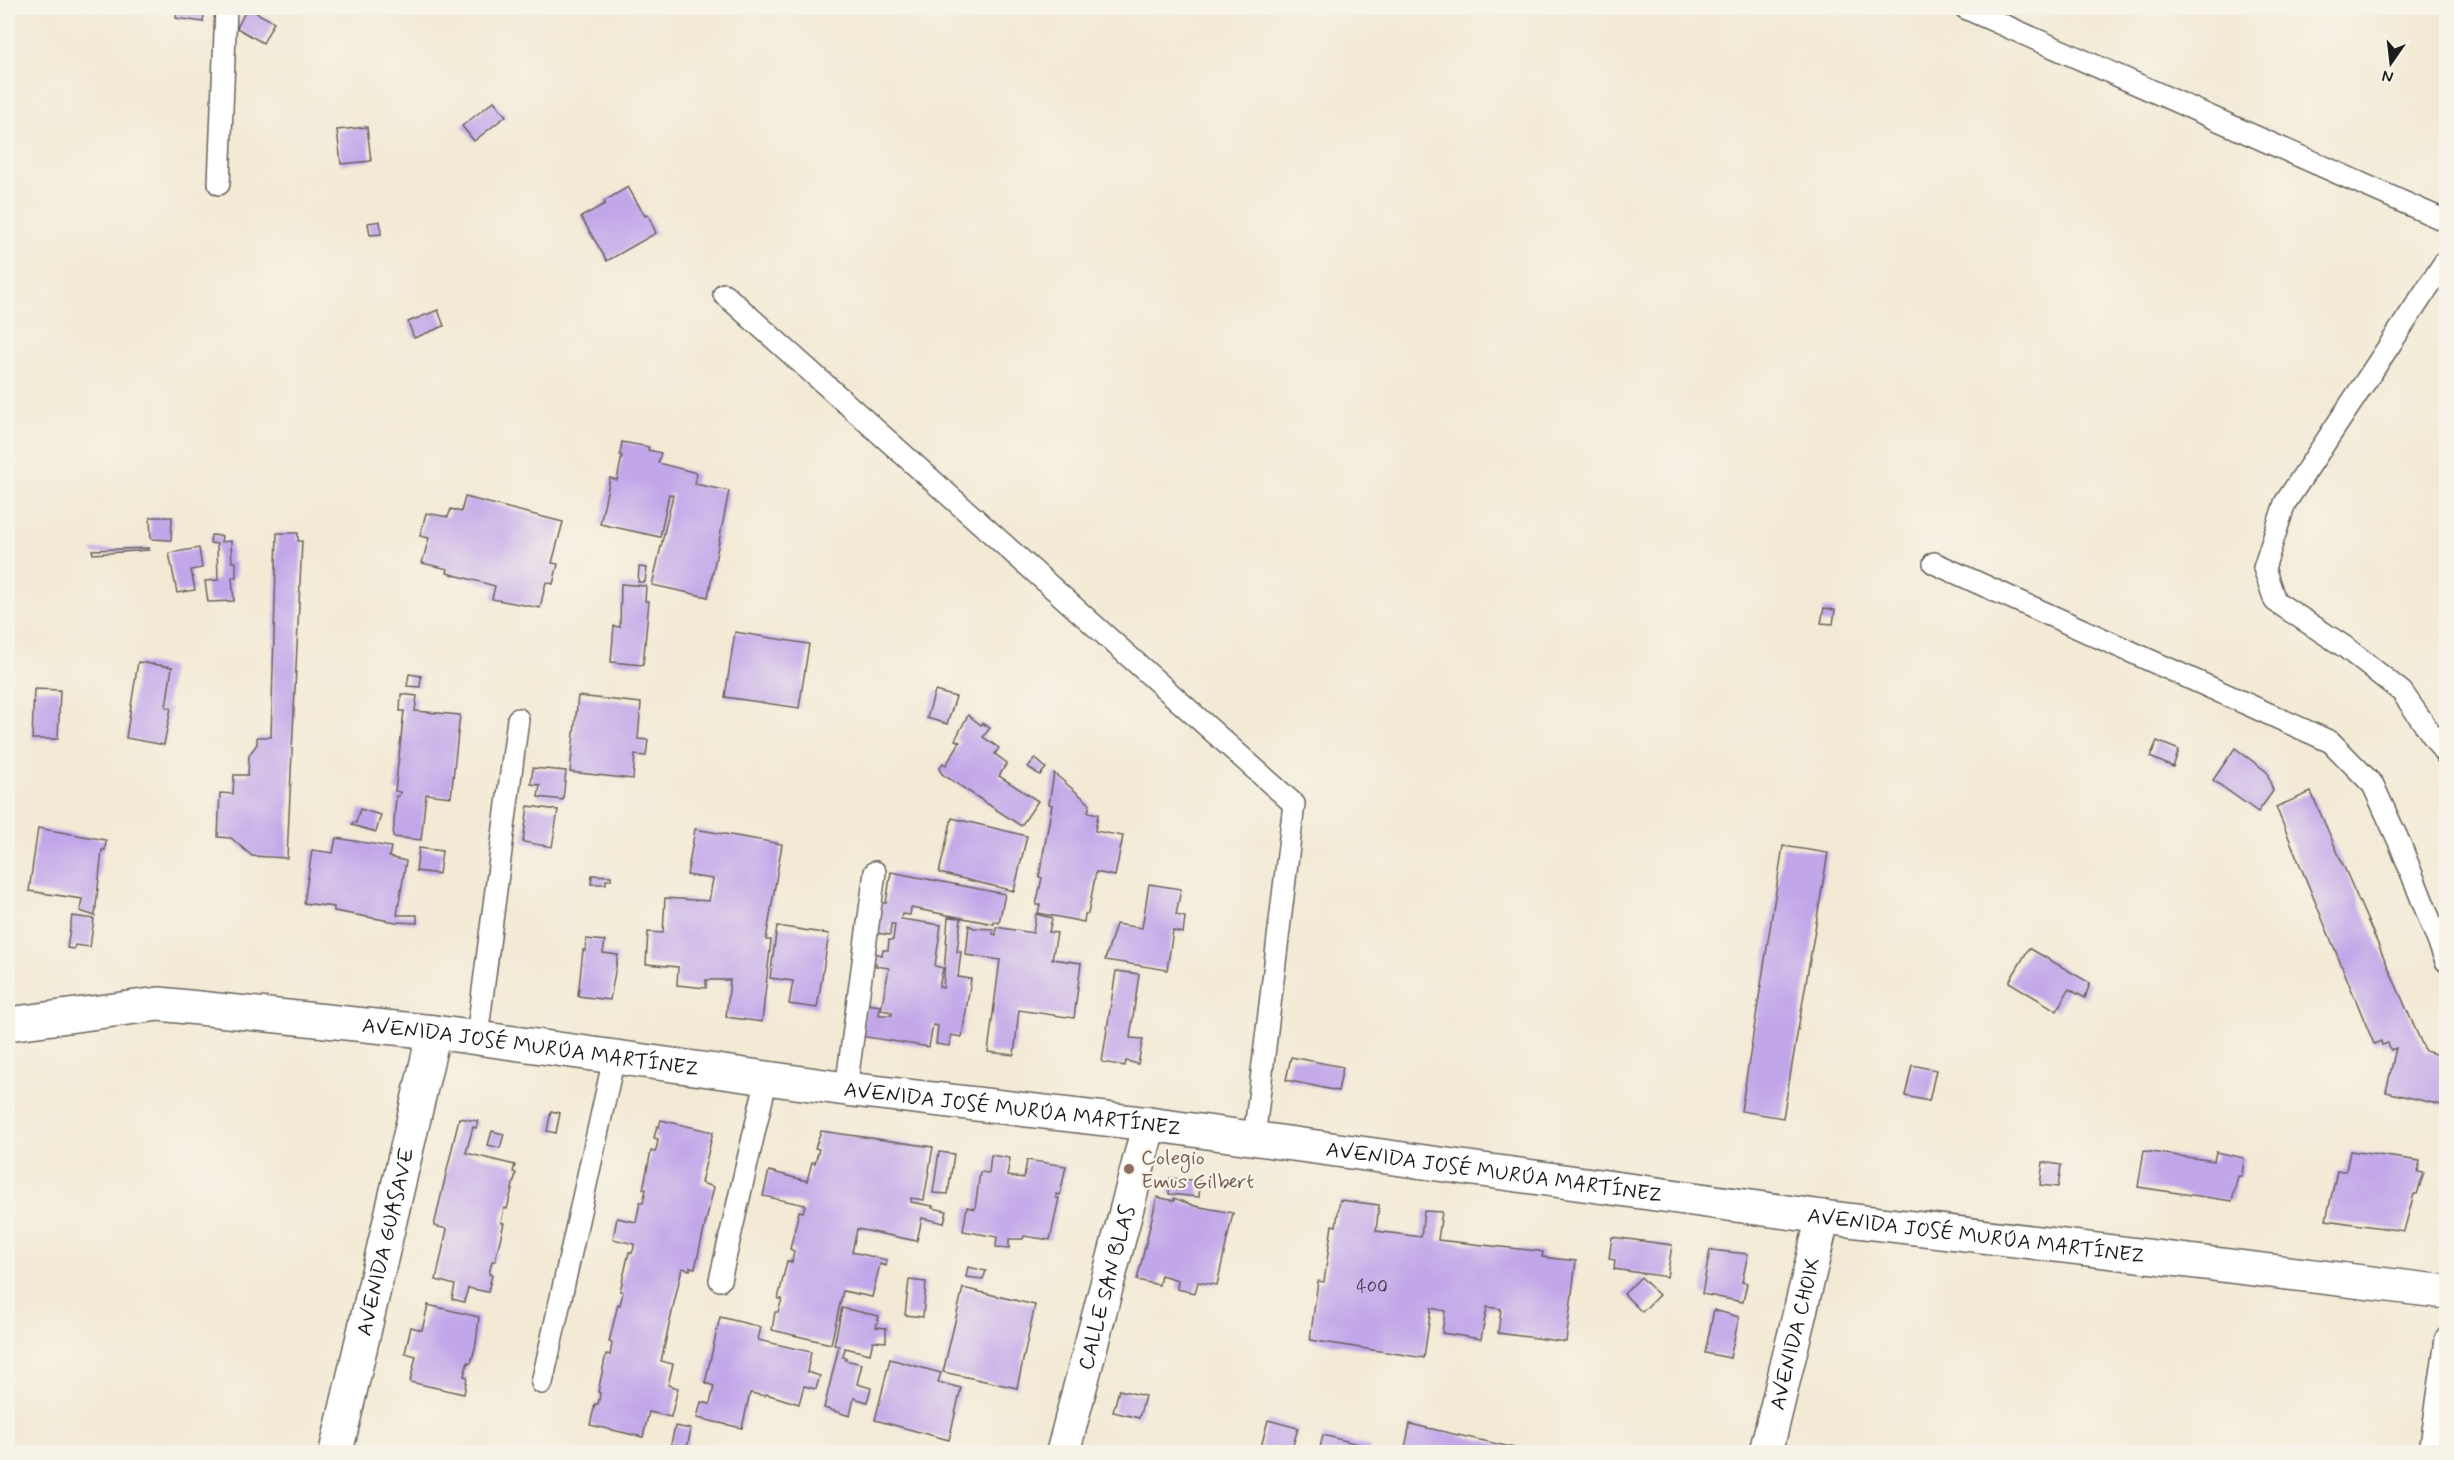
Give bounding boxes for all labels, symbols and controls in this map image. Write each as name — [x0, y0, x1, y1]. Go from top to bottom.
north arrow — [2361, 33, 2421, 93]
text: N — [2380, 65, 2395, 88]
street label: AVENIDA JOSÉ MURÚA MARTÍNEZ — [361, 1012, 700, 1083]
street label: AVENIDA JOSÉ MURÚA MARTÍNEZ — [842, 1076, 1182, 1143]
street label: AVENIDA JOSÉ MURÚA MARTÍNEZ — [1324, 1136, 1664, 1210]
place label: Colegio Emus Gilbert — [1141, 1144, 1254, 1196]
street label: AVENIDA GUASAVE — [351, 1145, 422, 1339]
marker: Colegio Emus Gilbert — [1122, 1162, 1136, 1176]
street label: CALLE SAN BLAS — [1072, 1202, 1142, 1373]
street label: AVENIDA JOSÉ MURÚA MARTÍNEZ — [1806, 1202, 2146, 1271]
street label: AVENIDA CHOIX — [1764, 1254, 1828, 1413]
house number: 400 — [1356, 1275, 1388, 1299]

